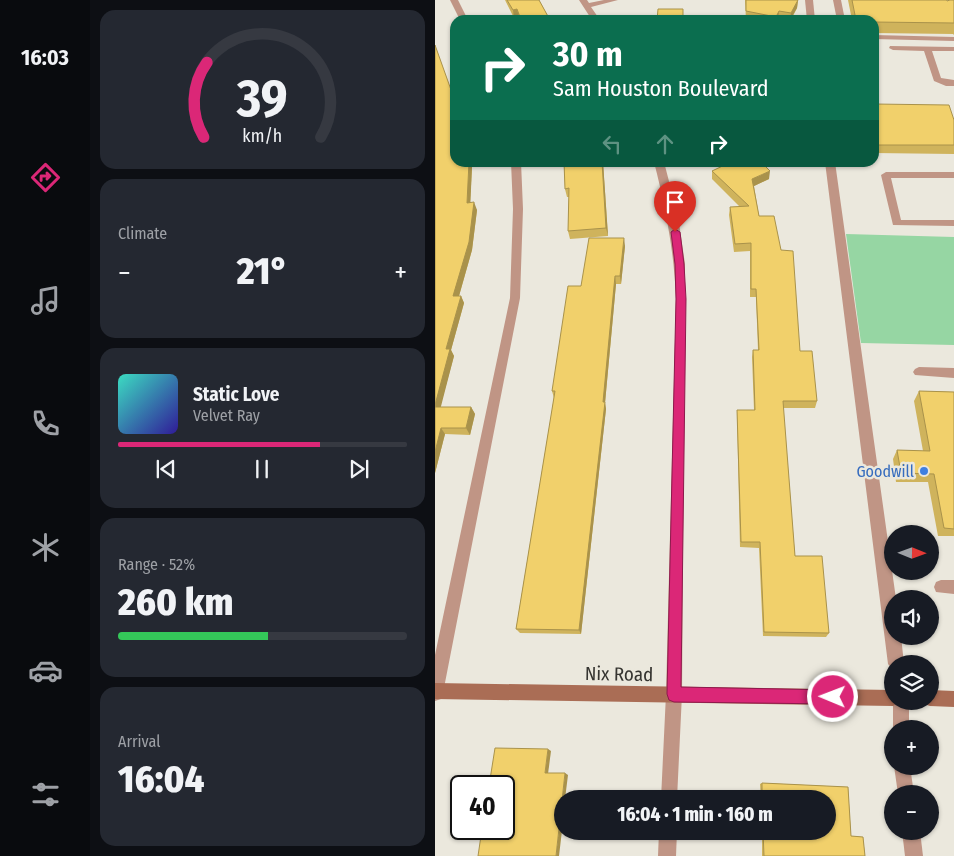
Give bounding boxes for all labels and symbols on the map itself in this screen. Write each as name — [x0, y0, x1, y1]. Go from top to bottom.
pin — [654, 181, 696, 232]
place label: Goodwill — [856, 462, 914, 481]
marker: Goodwill — [918, 465, 930, 477]
north arrow — [884, 525, 939, 580]
street label: Nix Road — [585, 662, 653, 686]
position arrow — [806, 670, 858, 722]
speed limit sign: 40 — [450, 775, 515, 840]

